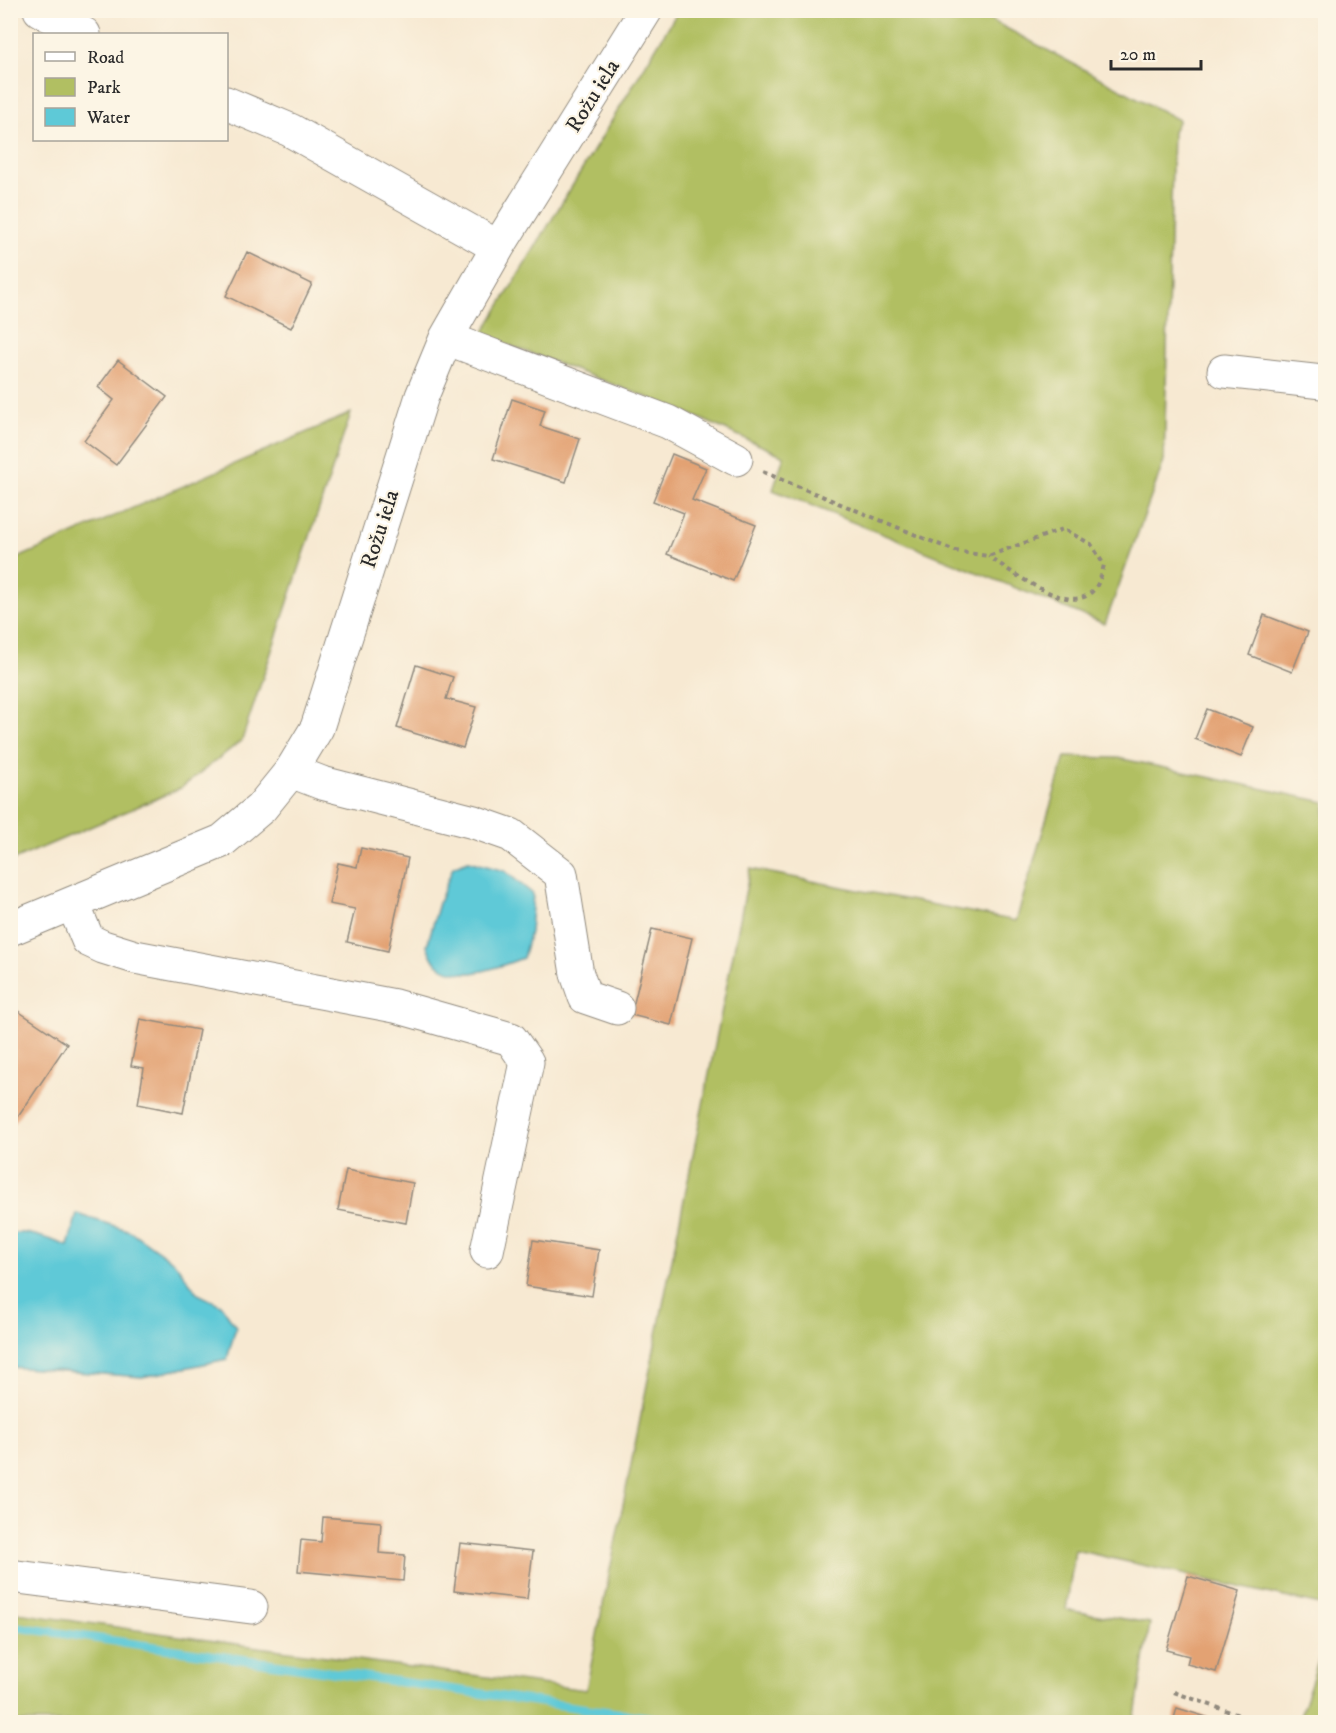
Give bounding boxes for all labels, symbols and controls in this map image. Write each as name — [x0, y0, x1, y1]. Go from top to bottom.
legend — [33, 33, 228, 141]
scale bar — [1111, 33, 1201, 71]
text: 20 m — [1120, 44, 1156, 66]
text: Road — [87, 47, 124, 69]
street label: Rožu iela — [560, 54, 626, 137]
text: Park — [87, 77, 121, 99]
text: Water — [86, 107, 130, 129]
street label: Rožu iela — [355, 486, 406, 572]

